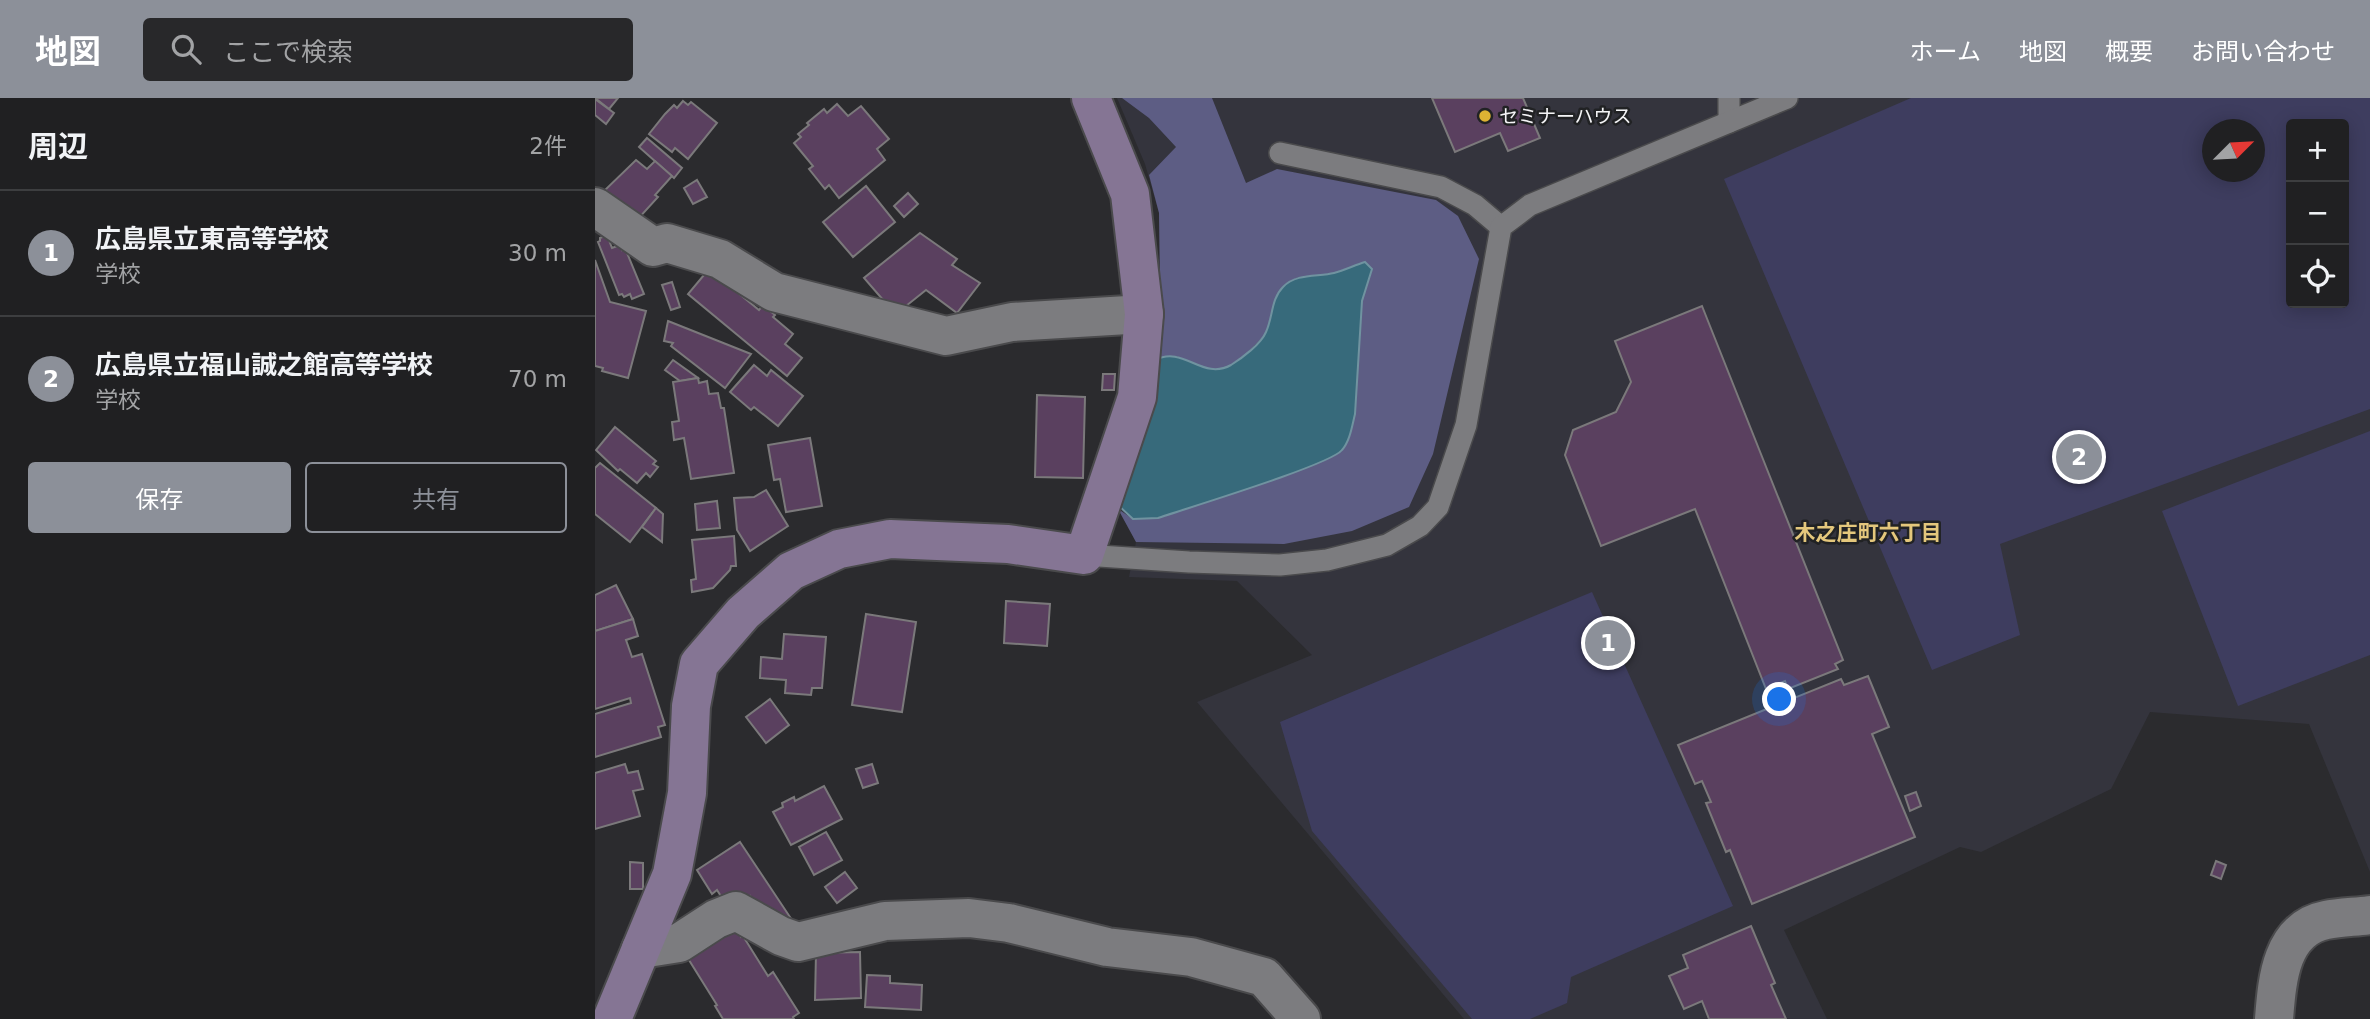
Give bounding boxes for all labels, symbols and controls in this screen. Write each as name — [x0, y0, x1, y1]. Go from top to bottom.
search box — [143, 18, 633, 81]
icon: search — [167, 30, 205, 68]
text: 地図 — [35, 32, 101, 71]
text: ここで検索 — [223, 37, 353, 67]
text: ホーム — [1910, 38, 1981, 66]
text: 地図 — [2019, 38, 2067, 66]
text: 概要 — [2105, 38, 2153, 66]
text: お問い合わせ — [2191, 38, 2335, 66]
place label: セミナーハウス — [1499, 105, 1632, 127]
marker: セミナーハウス — [1477, 108, 1493, 124]
north arrow — [2202, 119, 2265, 182]
map controls — [2286, 119, 2349, 308]
button: + — [2286, 119, 2349, 182]
text: 周辺 — [28, 129, 88, 164]
text: 2件 — [529, 133, 567, 159]
button: − — [2286, 182, 2349, 245]
text: 広島県立東高等学校 — [95, 224, 329, 254]
text: 1 — [43, 240, 59, 266]
text: 30 m — [508, 240, 567, 266]
button: locate — [2286, 245, 2349, 308]
text: 学校 — [95, 261, 141, 287]
text: 広島県立福山誠之館高等学校 — [95, 350, 433, 380]
text: 2 — [43, 366, 59, 392]
text: 70 m — [508, 366, 567, 392]
text: 学校 — [95, 387, 141, 413]
pin: 2 — [2056, 431, 2102, 483]
button: 保存 — [28, 462, 291, 533]
button: 共有 — [305, 462, 567, 533]
district label: 木之庄町六丁目 — [1795, 521, 1942, 545]
pin: 1 — [1585, 617, 1631, 669]
your location — [1762, 682, 1796, 716]

